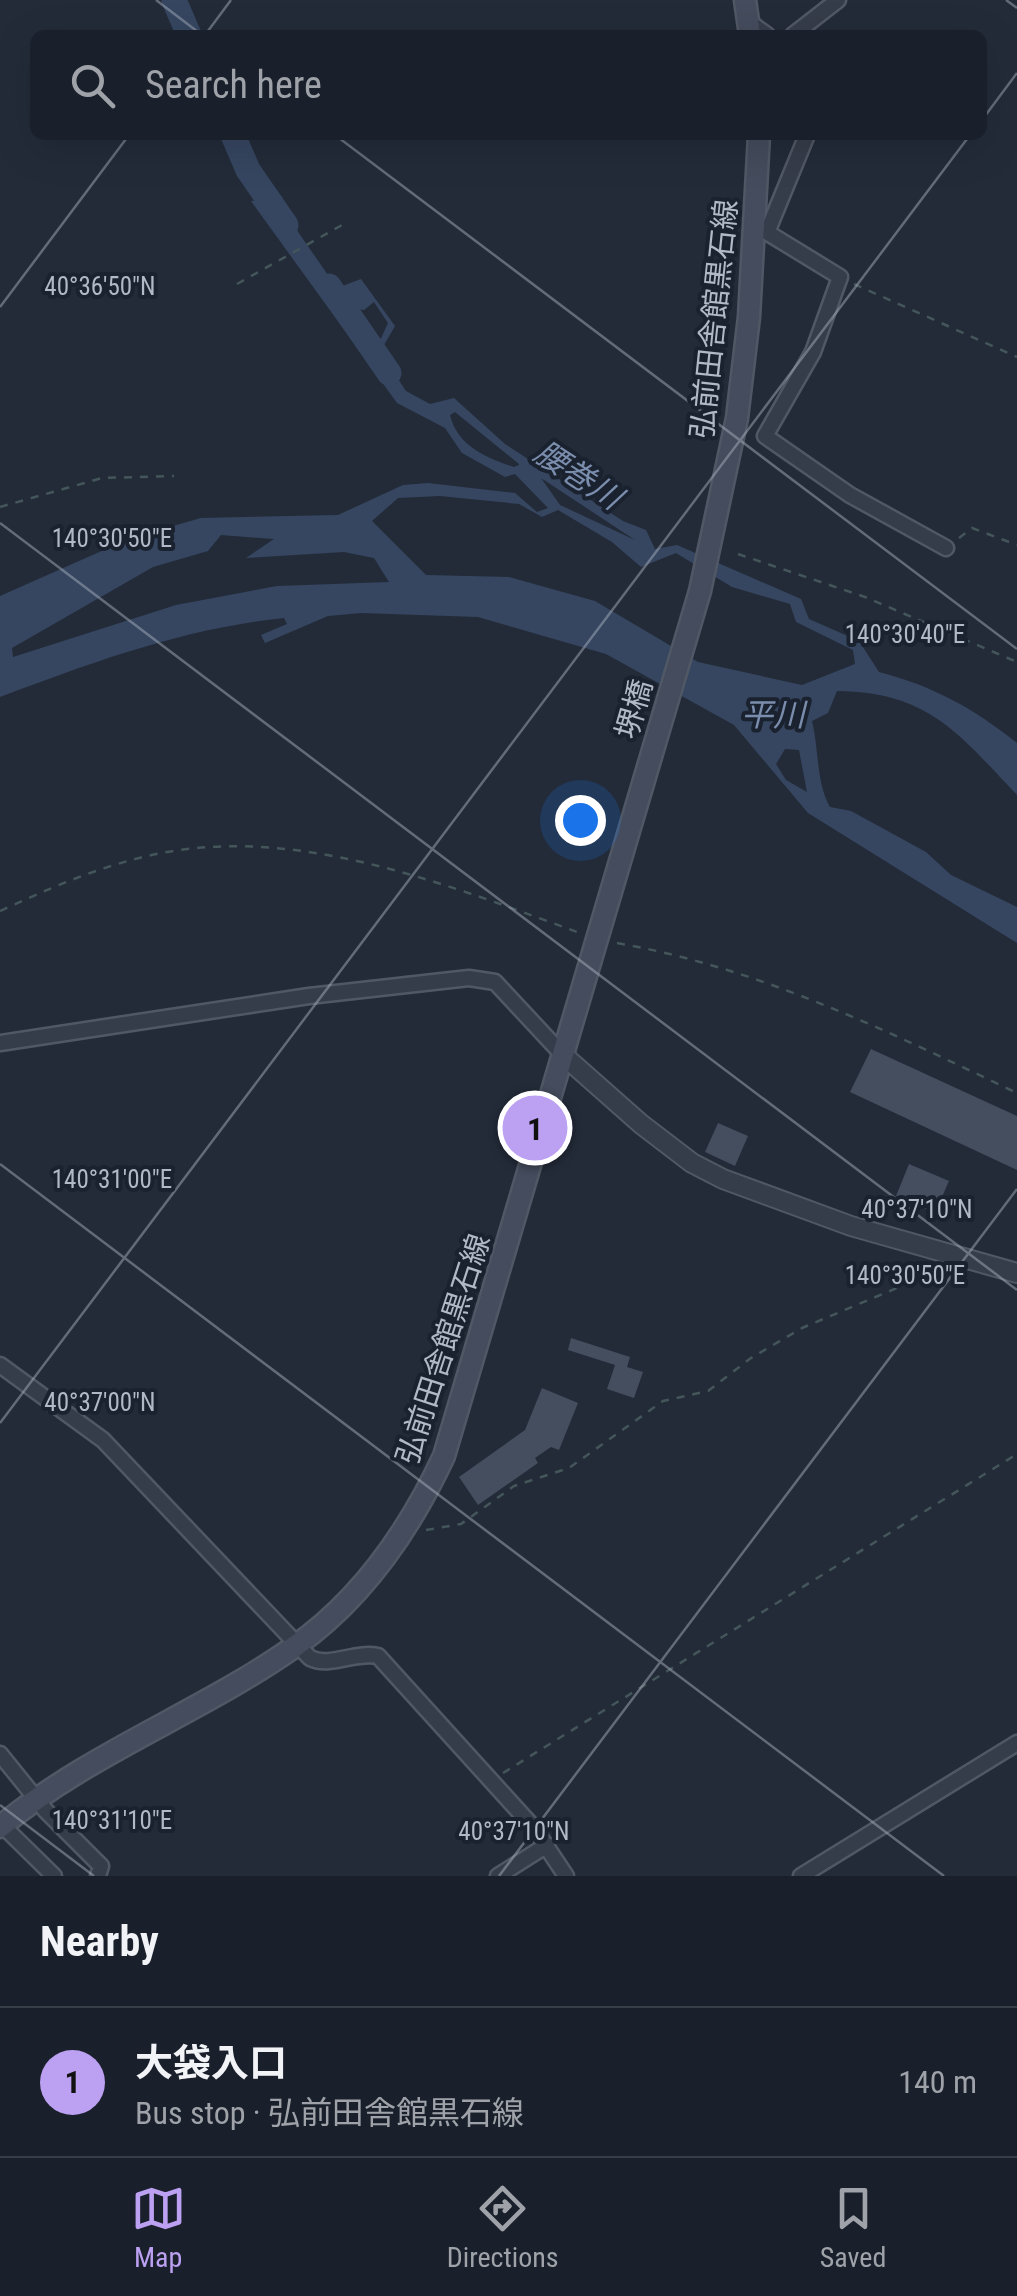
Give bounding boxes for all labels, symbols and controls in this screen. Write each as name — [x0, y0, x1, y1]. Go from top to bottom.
search box — [30, 30, 987, 140]
icon: search — [65, 58, 120, 113]
text: Search here — [145, 63, 322, 107]
street label: 弘前田舎館黒石線 — [684, 198, 744, 440]
text: 40°36'50"N — [44, 272, 156, 301]
water label: 腰巻川 — [527, 433, 631, 519]
text: 140°30'50"E — [52, 524, 172, 553]
text: 140°30'40"E — [845, 620, 965, 649]
street label: 堺橋 — [609, 675, 659, 743]
water label: 平川 — [741, 696, 808, 734]
your location — [555, 795, 606, 846]
pin: 1 — [502, 1090, 568, 1166]
text: 140°31'00"E — [52, 1165, 172, 1194]
text: 40°37'10"N — [861, 1195, 973, 1224]
street label: 弘前田舎館黒石線 — [389, 1229, 497, 1469]
text: 140°30'50"E — [845, 1261, 965, 1290]
text: 40°37'00"N — [44, 1388, 156, 1417]
text: 140°31'10"E — [52, 1806, 172, 1835]
text: 40°37'10"N — [458, 1817, 570, 1846]
text: Nearby — [40, 1917, 159, 1966]
text: 大袋入口 — [135, 2041, 287, 2085]
text: 1 — [64, 2063, 81, 2101]
text: 140 m — [898, 2063, 977, 2101]
text: Bus stop · 弘前田舎館黒石線 — [135, 2094, 524, 2132]
tab: Map — [131, 2181, 186, 2274]
tab: Directions — [447, 2181, 559, 2274]
tab: Saved — [820, 2181, 886, 2274]

